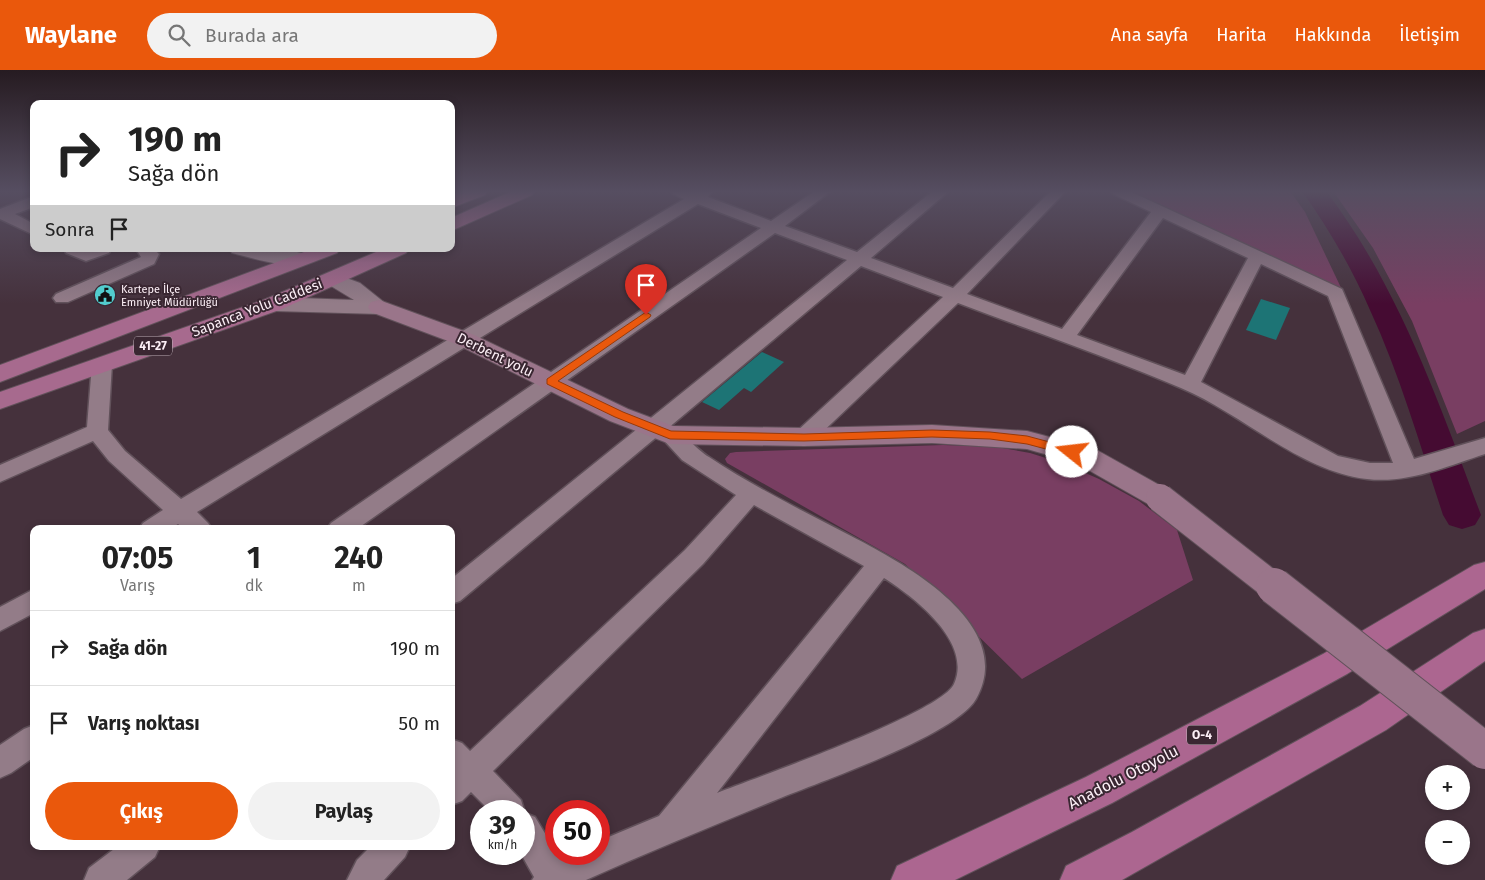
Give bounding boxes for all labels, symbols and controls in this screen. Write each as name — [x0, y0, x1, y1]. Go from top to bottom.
search box — [147, 13, 497, 58]
text: Waylane — [25, 21, 117, 49]
icon: search — [165, 21, 193, 49]
text: Burada ara — [205, 24, 299, 47]
text: Ana sayfa — [1111, 24, 1188, 46]
text: Harita — [1216, 24, 1267, 46]
text: Hakkında — [1295, 24, 1371, 46]
text: İletişim — [1399, 24, 1460, 46]
text: 190 m — [128, 118, 222, 160]
icon: right — [45, 120, 110, 185]
text: Sağa dön — [128, 160, 219, 187]
icon: arrive — [105, 215, 133, 243]
text: Sonra — [45, 218, 95, 241]
pin — [625, 264, 667, 315]
icon: arrive — [632, 271, 660, 299]
street label: Sapanca Yolu Caddesi — [189, 275, 325, 341]
place label: Kartepe İlçe Emniyet Müdürlüğü — [121, 282, 218, 309]
public building icon: Kartepe İlçe Emniyet Müdürlüğü — [93, 283, 117, 307]
street label: Derbent yolu — [454, 329, 536, 381]
road number: 41-27 — [134, 336, 172, 356]
position arrow — [1045, 425, 1097, 477]
text: 07:05 — [102, 540, 173, 576]
text: 1 — [247, 540, 261, 576]
text: 240 — [334, 540, 383, 576]
text: Varış — [120, 576, 155, 595]
text: dk — [245, 576, 263, 595]
text: m — [352, 576, 366, 595]
icon: right — [45, 634, 73, 662]
text: Sağa dön — [88, 637, 168, 660]
text: 190 m — [390, 637, 440, 660]
icon: arrive — [45, 709, 73, 737]
text: Varış noktası — [88, 712, 200, 735]
text: 50 m — [399, 712, 440, 735]
road number: O-4 — [1187, 726, 1217, 744]
street label: Anadolu Otoyolu — [1065, 741, 1181, 813]
map controls — [1425, 765, 1470, 865]
button: + — [1425, 765, 1470, 810]
button: Çıkış — [45, 782, 238, 840]
button: Paylaş — [248, 782, 440, 840]
speed limit sign: 50 — [545, 800, 610, 865]
text: 39 — [489, 811, 516, 841]
button: − — [1425, 820, 1470, 865]
text: km/h — [488, 838, 517, 852]

